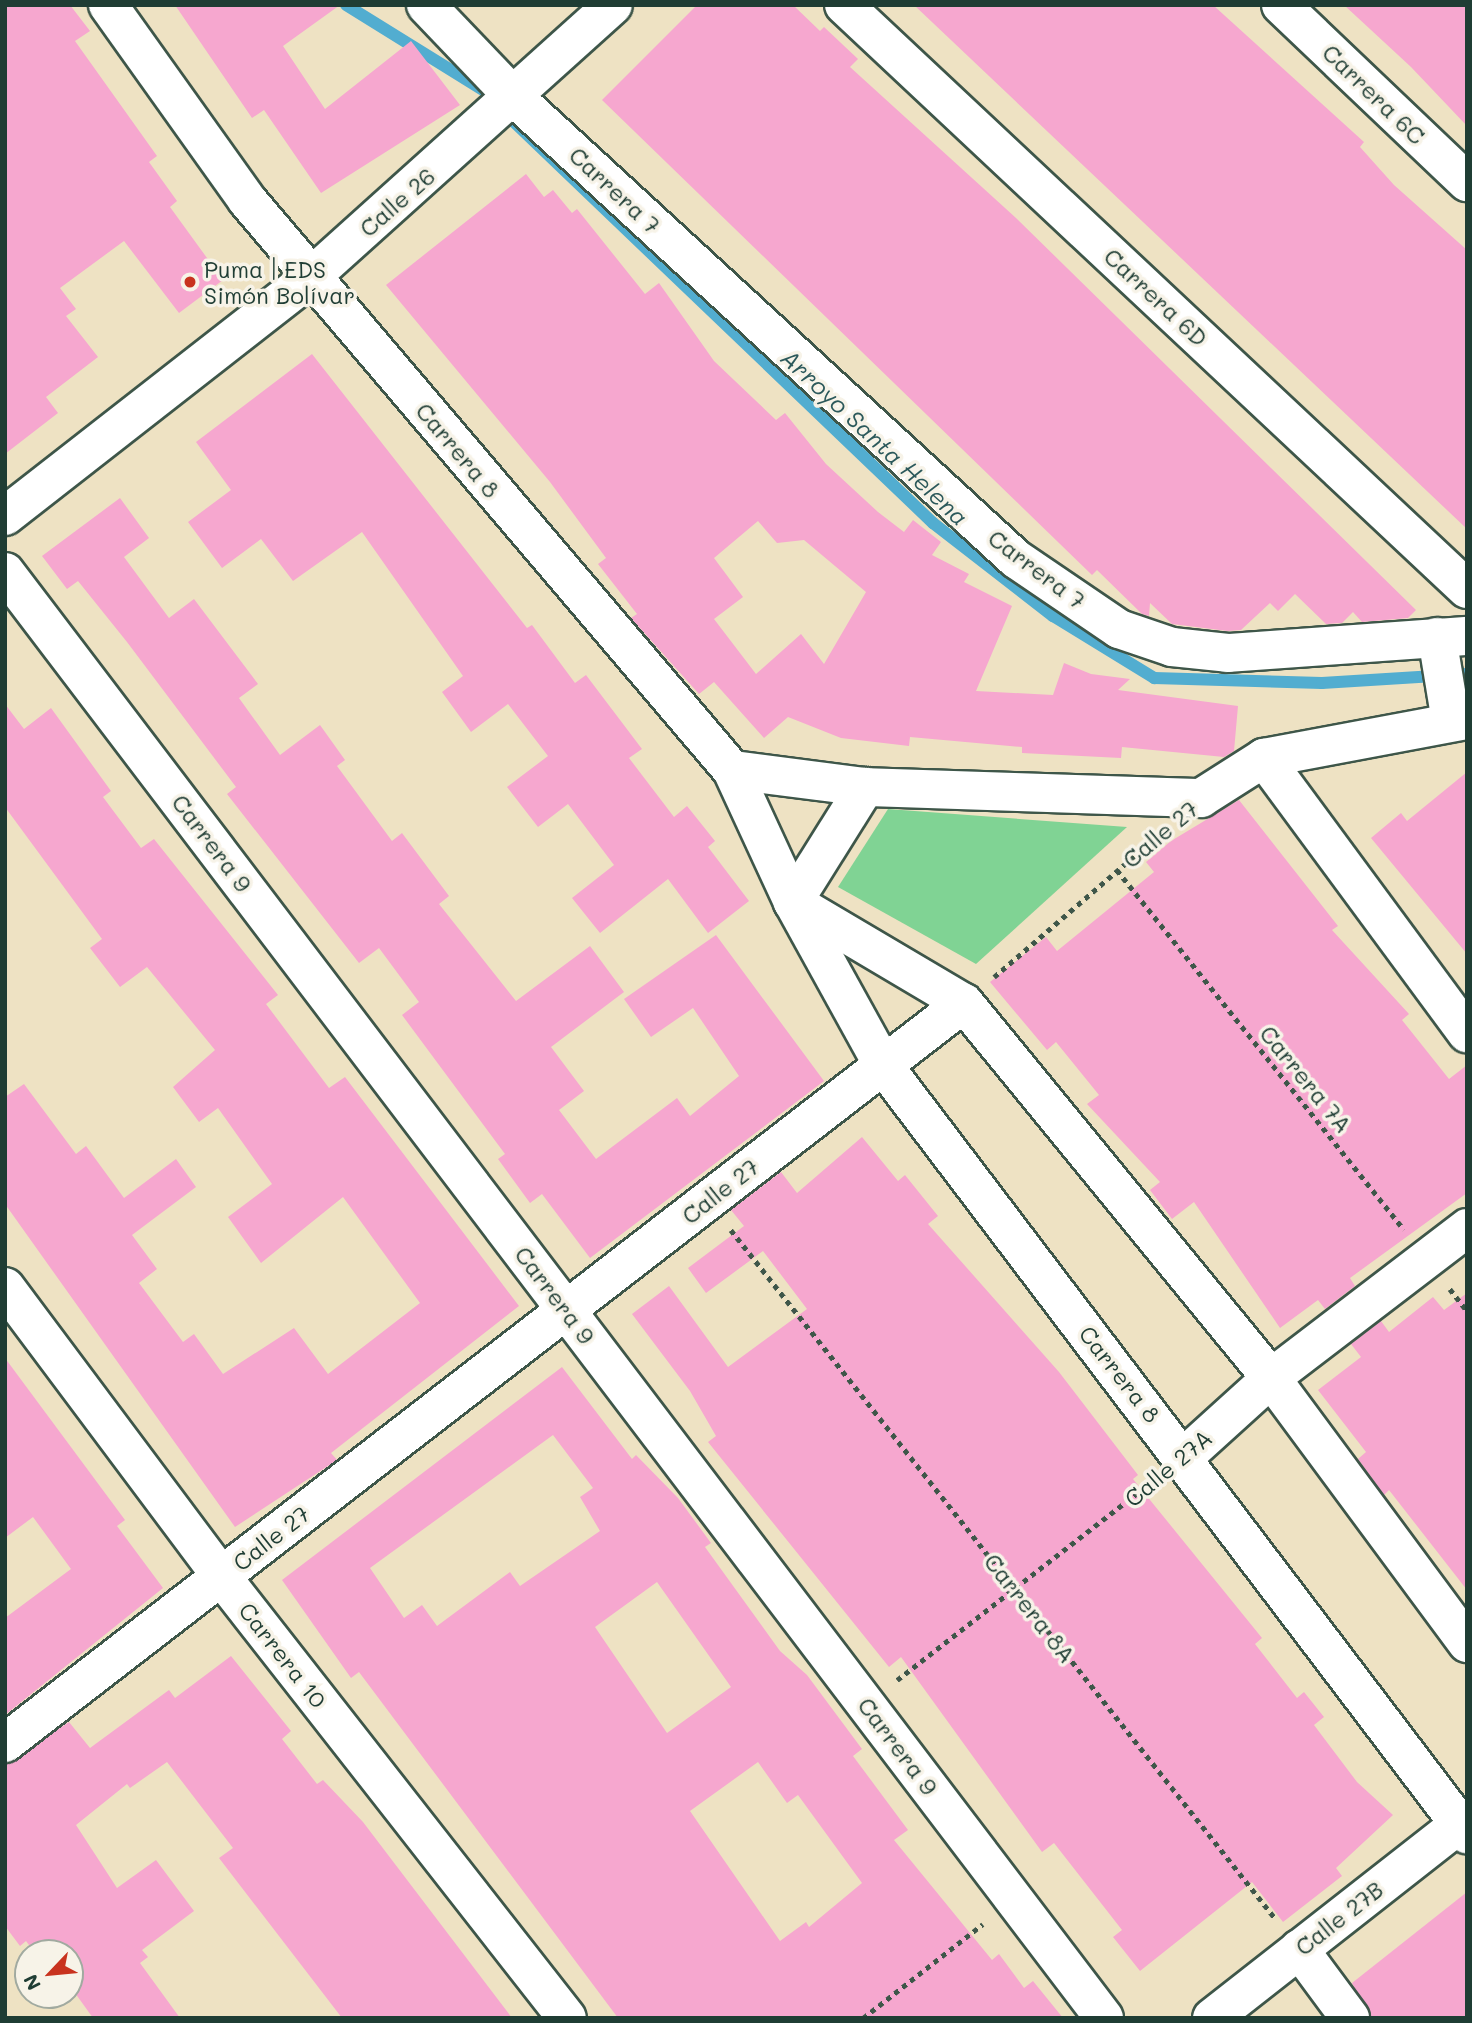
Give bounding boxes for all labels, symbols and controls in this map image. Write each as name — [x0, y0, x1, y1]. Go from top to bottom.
street label: Carrera 6C — [1317, 38, 1431, 150]
street label: Carrera 7 — [564, 141, 666, 239]
street label: Calle 26 — [354, 162, 440, 242]
street label: Carrera 6D — [1099, 242, 1213, 352]
place label: Puma | EDS Simón Bolívar — [204, 255, 355, 309]
marker: Puma | EDS Simón Bolívar — [182, 274, 198, 290]
water label: Arroyo Santa Helena — [775, 343, 975, 531]
street label: Carrera 8 — [410, 397, 506, 503]
street label: Carrera 7 — [983, 524, 1091, 614]
street label: Carrera 9 — [166, 789, 258, 897]
street label: Calle 27 — [1117, 795, 1203, 873]
street label: Carrera 7A — [1254, 1020, 1358, 1138]
street label: Calle 27 — [676, 1153, 764, 1229]
street label: Carrera 9 — [509, 1241, 601, 1349]
street label: Carrera 8 — [1074, 1320, 1166, 1428]
street label: Calle 27A — [1119, 1424, 1217, 1512]
street label: Calle 27 — [227, 1500, 315, 1576]
street label: Carrera 8A — [979, 1548, 1081, 1668]
street label: Carrera 10 — [233, 1597, 333, 1713]
street label: Carrera 9 — [852, 1692, 944, 1800]
street label: Calle 27B — [1290, 1875, 1388, 1961]
north arrow — [14, 1939, 84, 2009]
text: N — [17, 1971, 46, 1995]

